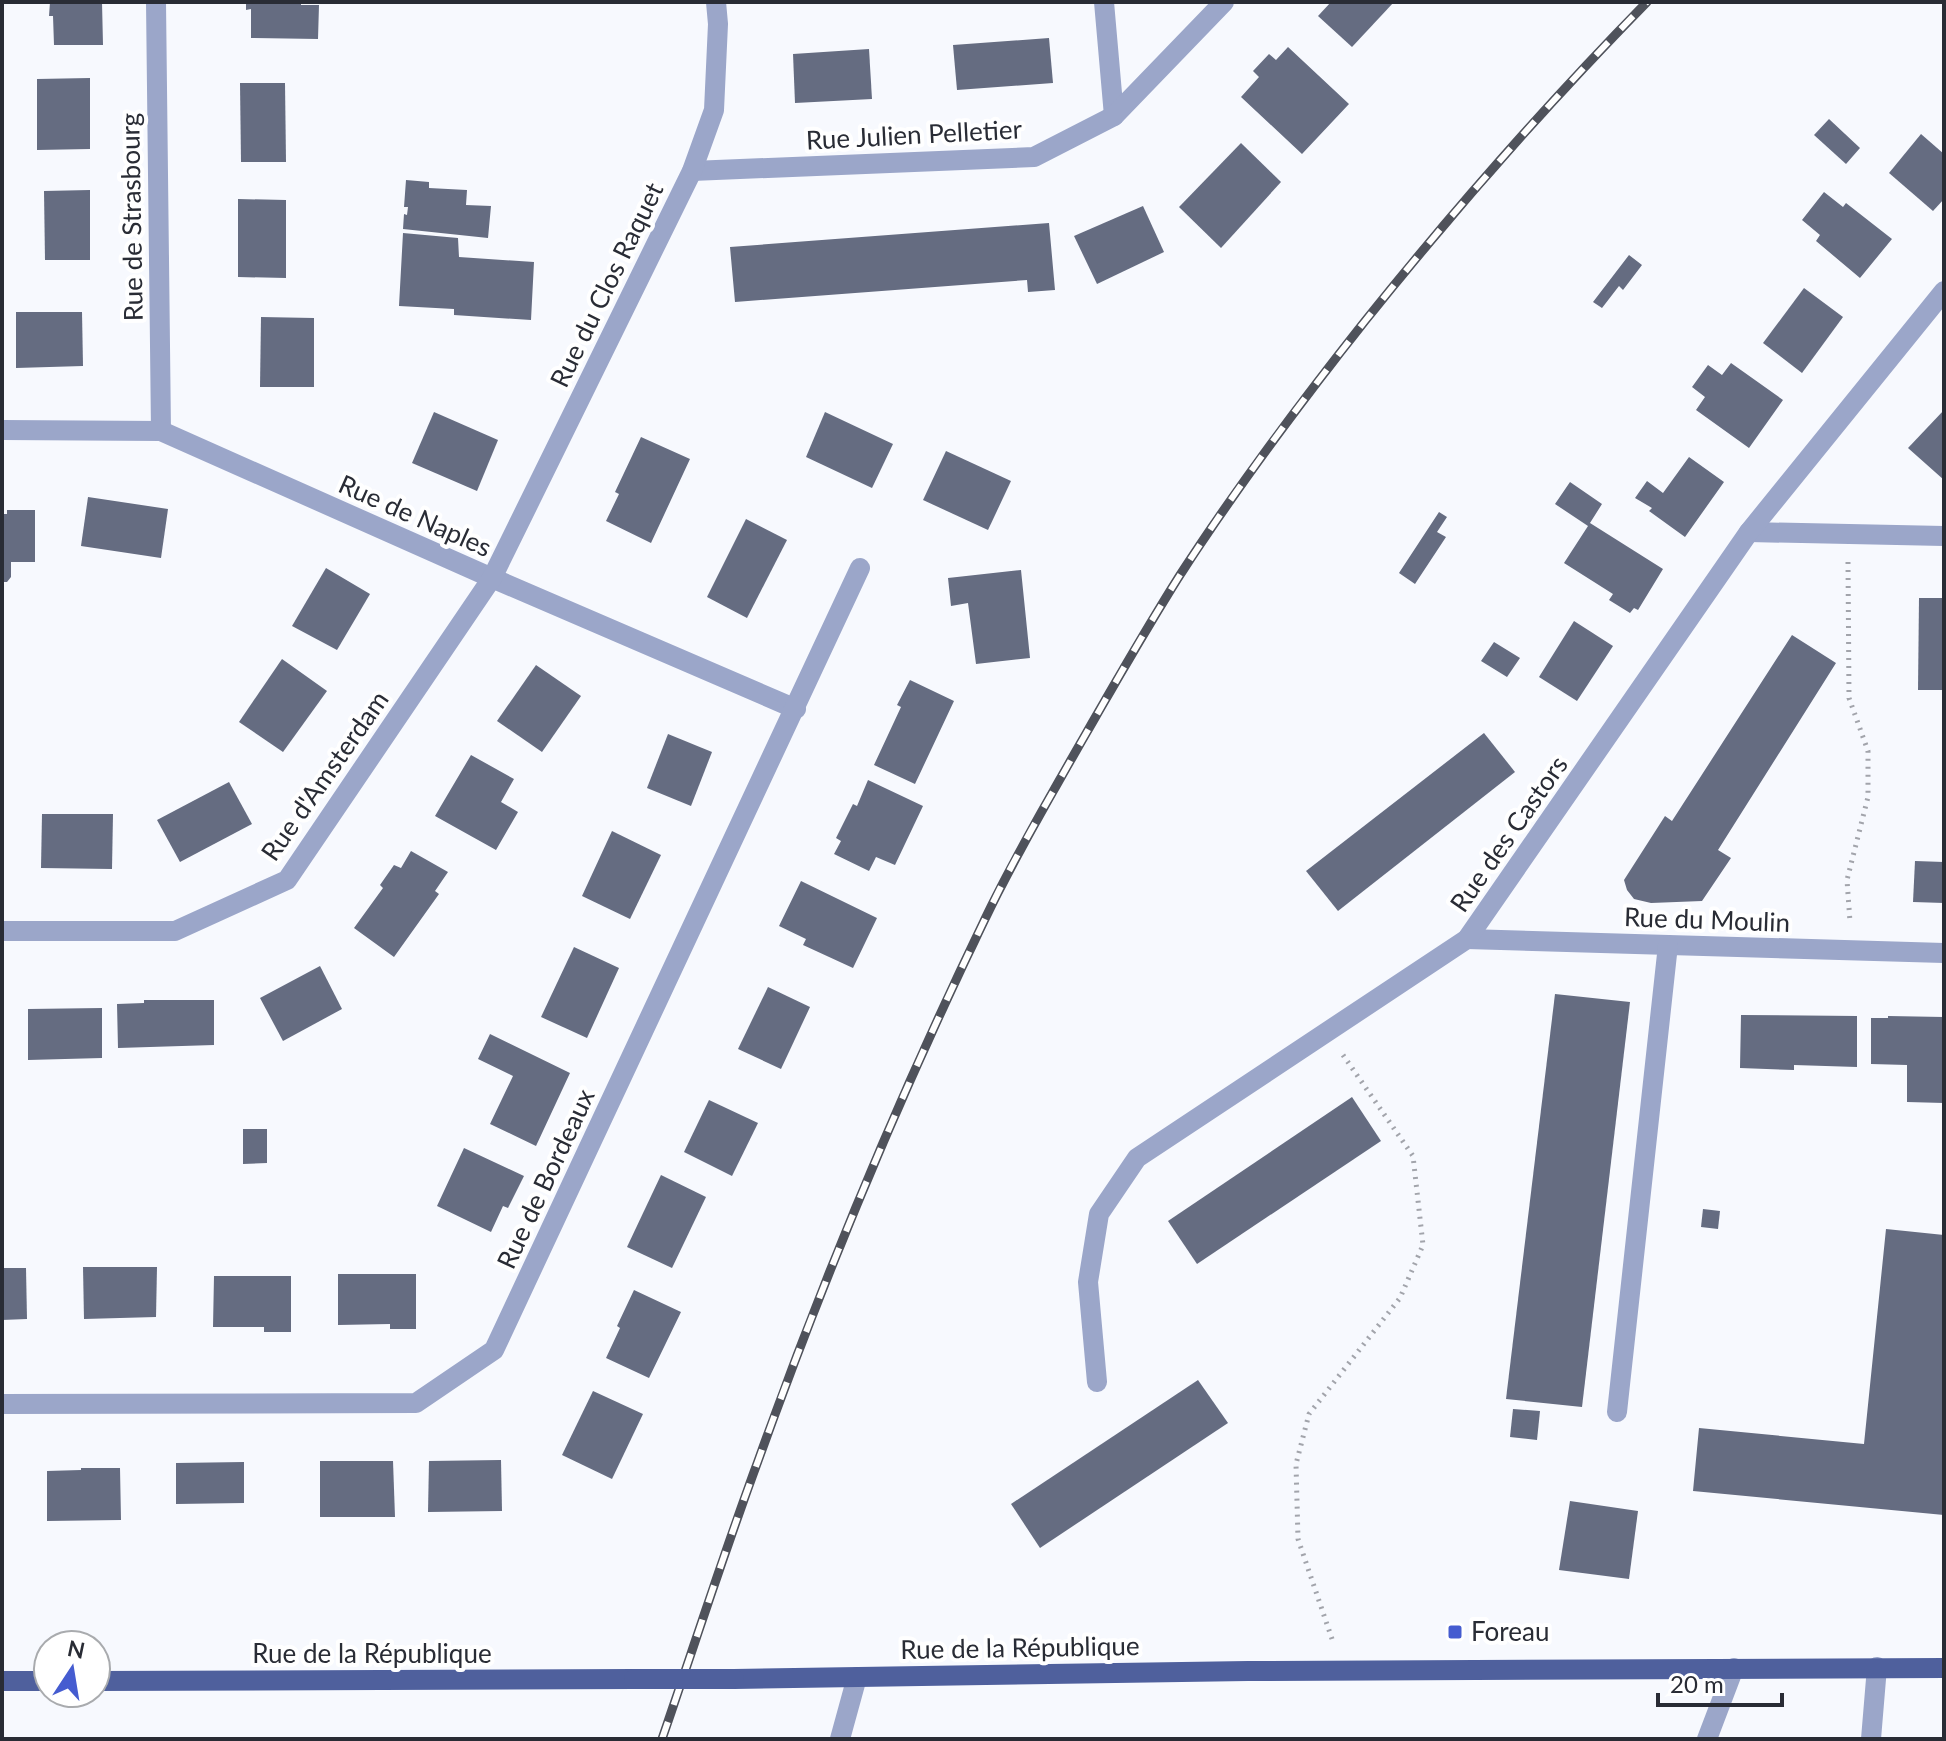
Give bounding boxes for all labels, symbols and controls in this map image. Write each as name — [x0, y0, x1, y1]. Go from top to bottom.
street label: Rue Julien Pelletier — [805, 112, 1023, 156]
street label: Rue de Strasbourg — [113, 113, 149, 321]
street label: Rue du Clos Raquet — [543, 176, 670, 392]
street label: Rue de Naples — [334, 467, 497, 563]
street label: Rue d'Amsterdam — [254, 684, 395, 867]
street label: Rue des Castors — [1443, 749, 1574, 918]
street label: Rue du Moulin — [1623, 900, 1791, 938]
street label: Rue de Bordeaux — [489, 1084, 601, 1273]
place label: Foreau — [1471, 1615, 1549, 1647]
marker: Foreau — [1446, 1623, 1464, 1641]
north arrow — [32, 1629, 112, 1709]
street label: Rue de la République — [900, 1629, 1140, 1665]
text: N — [65, 1634, 87, 1664]
street label: Rue de la République — [252, 1637, 492, 1669]
scale bar — [1658, 1657, 1782, 1707]
text: 20 m — [1670, 1669, 1724, 1698]

